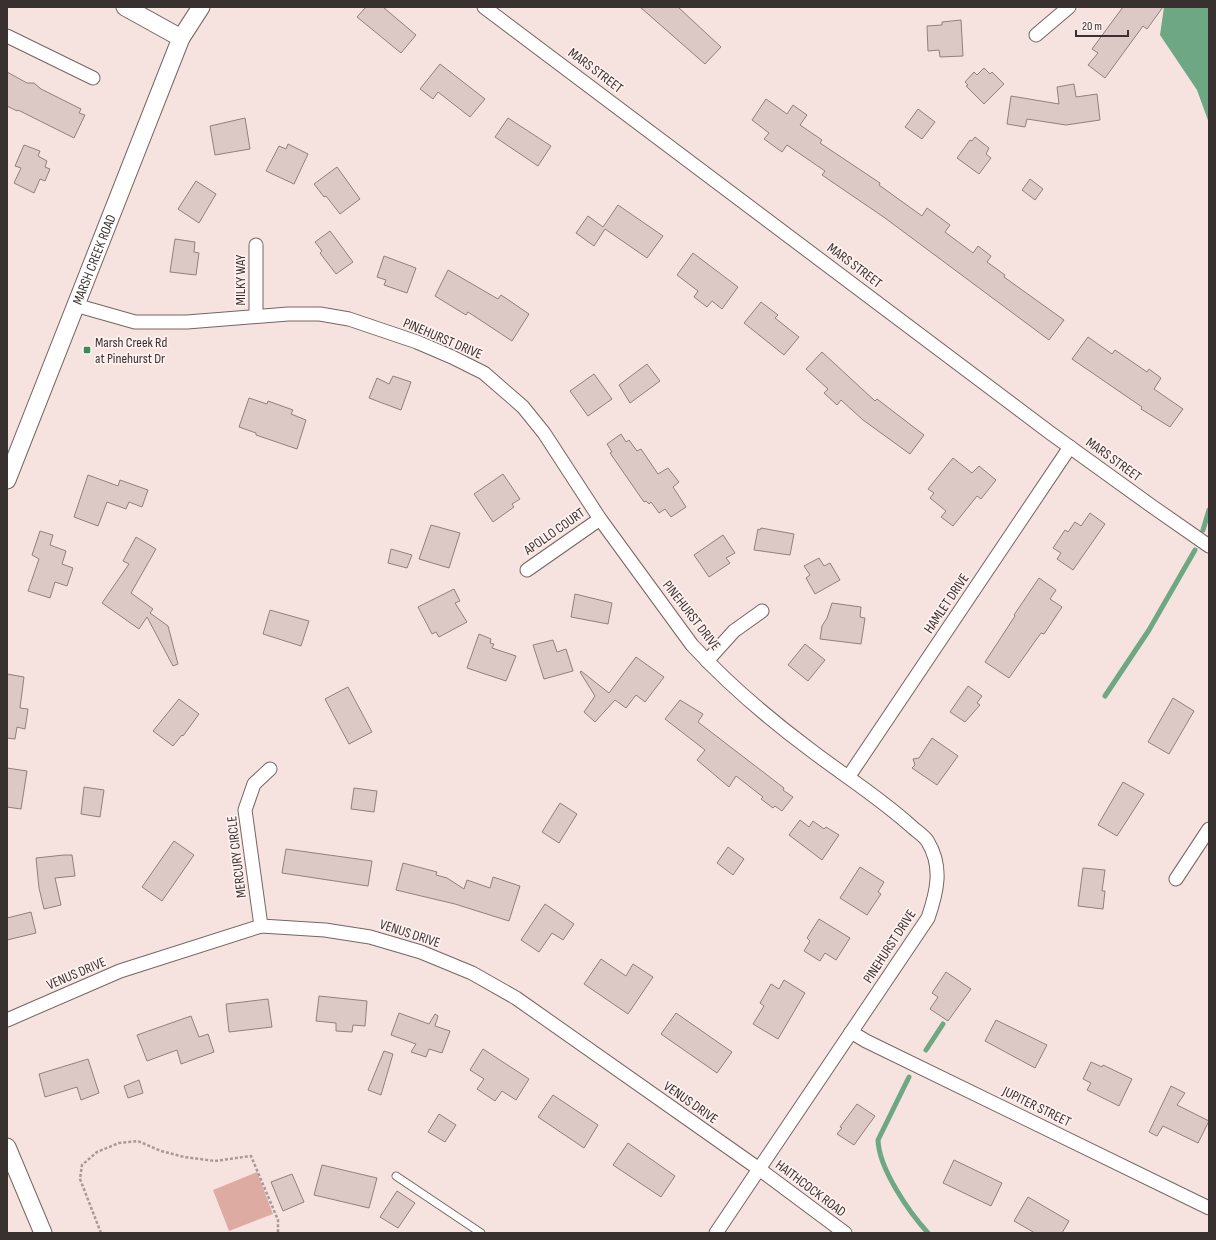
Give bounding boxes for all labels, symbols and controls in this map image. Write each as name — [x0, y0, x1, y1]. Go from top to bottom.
scale bar — [1076, 12, 1128, 38]
text: 20 m — [1082, 19, 1102, 34]
street label: MARS STREET — [565, 44, 627, 97]
street label: MARSH CREEK ROAD — [69, 212, 120, 307]
street label: MARS STREET — [824, 239, 886, 292]
street label: MILKY WAY — [232, 254, 249, 305]
street label: PINEHURST DRIVE — [401, 314, 485, 363]
place label: Marsh Creek Rd at Pinehurst Dr — [95, 334, 167, 367]
marker: Marsh Creek Rd at Pinehurst Dr — [82, 345, 92, 355]
street label: MARS STREET — [1083, 434, 1145, 485]
street label: APOLLO COURT — [520, 504, 588, 559]
street label: HAMLET DRIVE — [920, 570, 973, 636]
street label: PINEHURST DRIVE — [659, 577, 724, 654]
street label: MERCURY CIRCLE — [223, 815, 250, 899]
street label: PINEHURST DRIVE — [859, 906, 920, 986]
street label: VENUS DRIVE — [377, 916, 442, 951]
street label: VENUS DRIVE — [44, 953, 109, 994]
street label: VENUS DRIVE — [660, 1077, 721, 1127]
street label: JUPITER STREET — [999, 1082, 1074, 1130]
street label: HAITHCOCK ROAD — [772, 1156, 849, 1220]

